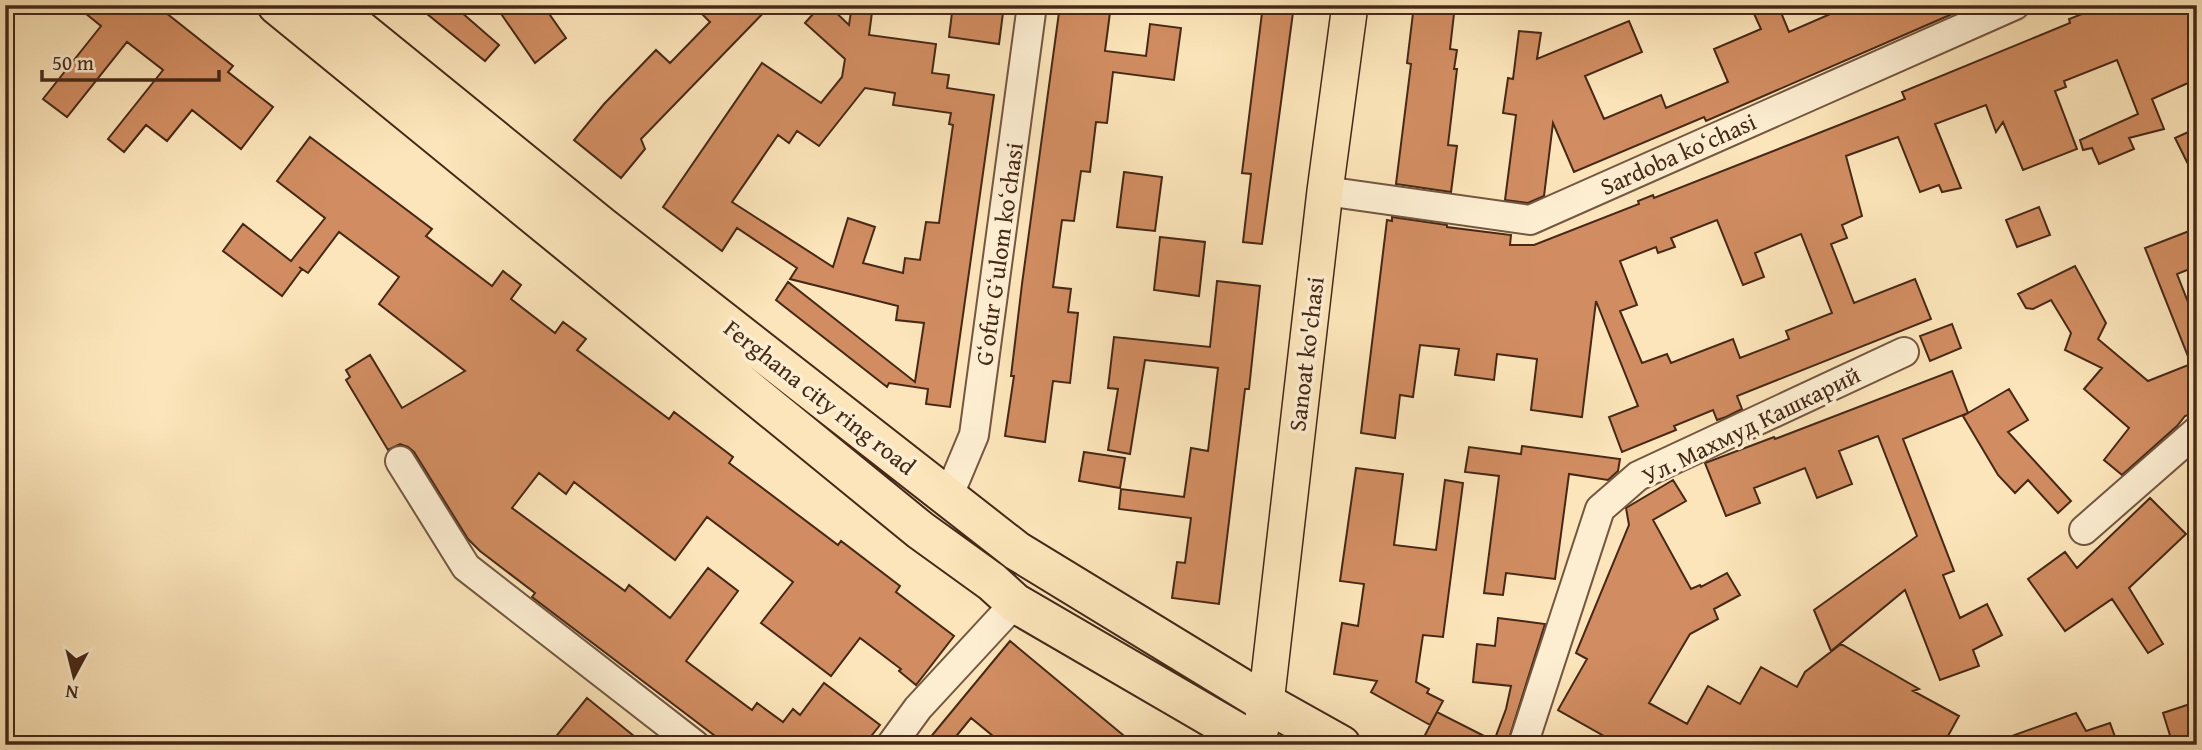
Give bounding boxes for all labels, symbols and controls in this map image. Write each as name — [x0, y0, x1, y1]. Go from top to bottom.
scale bar — [42, 38, 219, 82]
text: 50 m — [52, 47, 94, 78]
street label: Sardoba koʻchasi — [1594, 104, 1762, 204]
street label: Gʻofur Gʻulom koʻchasi — [966, 140, 1032, 368]
street label: Sanoat ko'chasi — [1279, 275, 1333, 433]
street label: Ferghana city ring road — [717, 311, 924, 483]
street label: Ул. Махмуд Кашкарий — [1636, 357, 1866, 493]
north arrow — [38, 642, 108, 712]
text: N — [64, 678, 80, 708]

